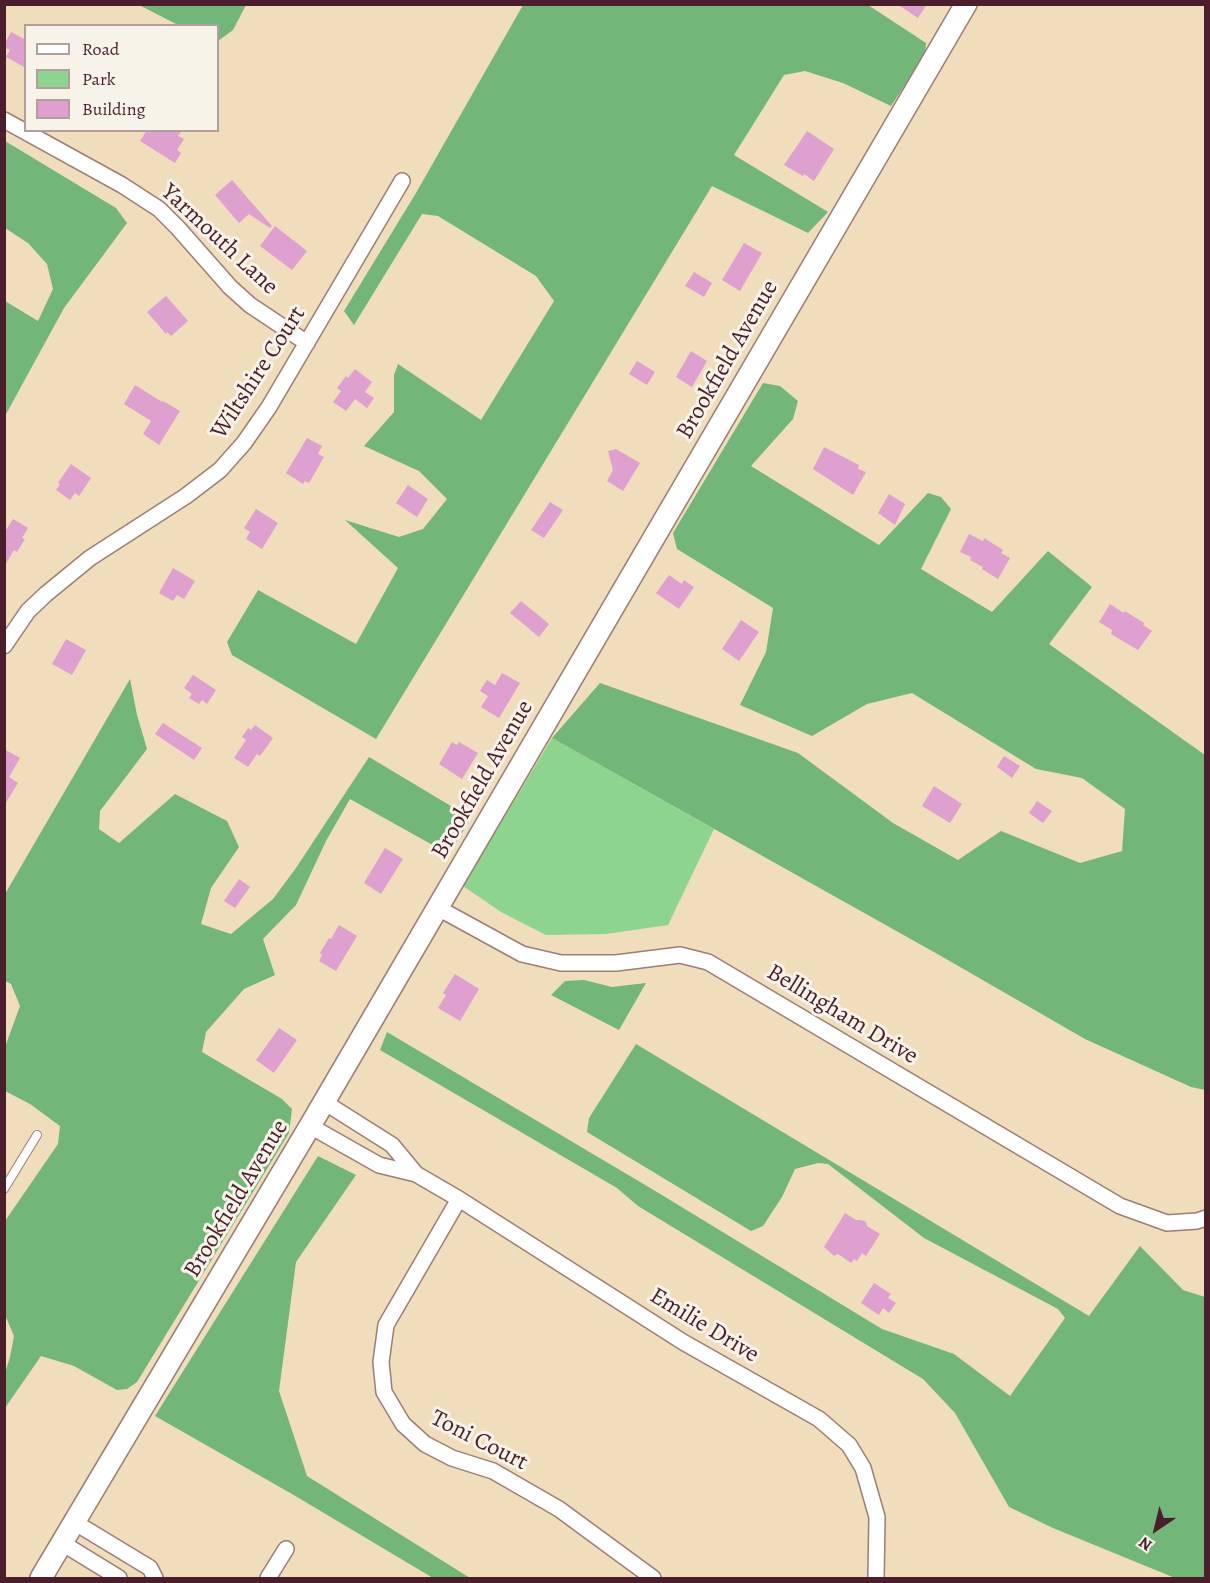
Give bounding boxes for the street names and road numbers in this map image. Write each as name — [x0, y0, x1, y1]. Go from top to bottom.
street label: Yarmouth Lane — [155, 178, 283, 302]
street label: Brookfield Avenue — [671, 275, 785, 445]
street label: Wiltshire Court — [205, 301, 313, 445]
street label: Brookfield Avenue — [426, 695, 540, 865]
street label: Bellingham Drive — [761, 959, 923, 1071]
street label: Brookfield Avenue — [179, 1115, 295, 1283]
street label: Emilie Drive — [644, 1282, 764, 1370]
street label: Toni Court — [426, 1404, 532, 1478]

